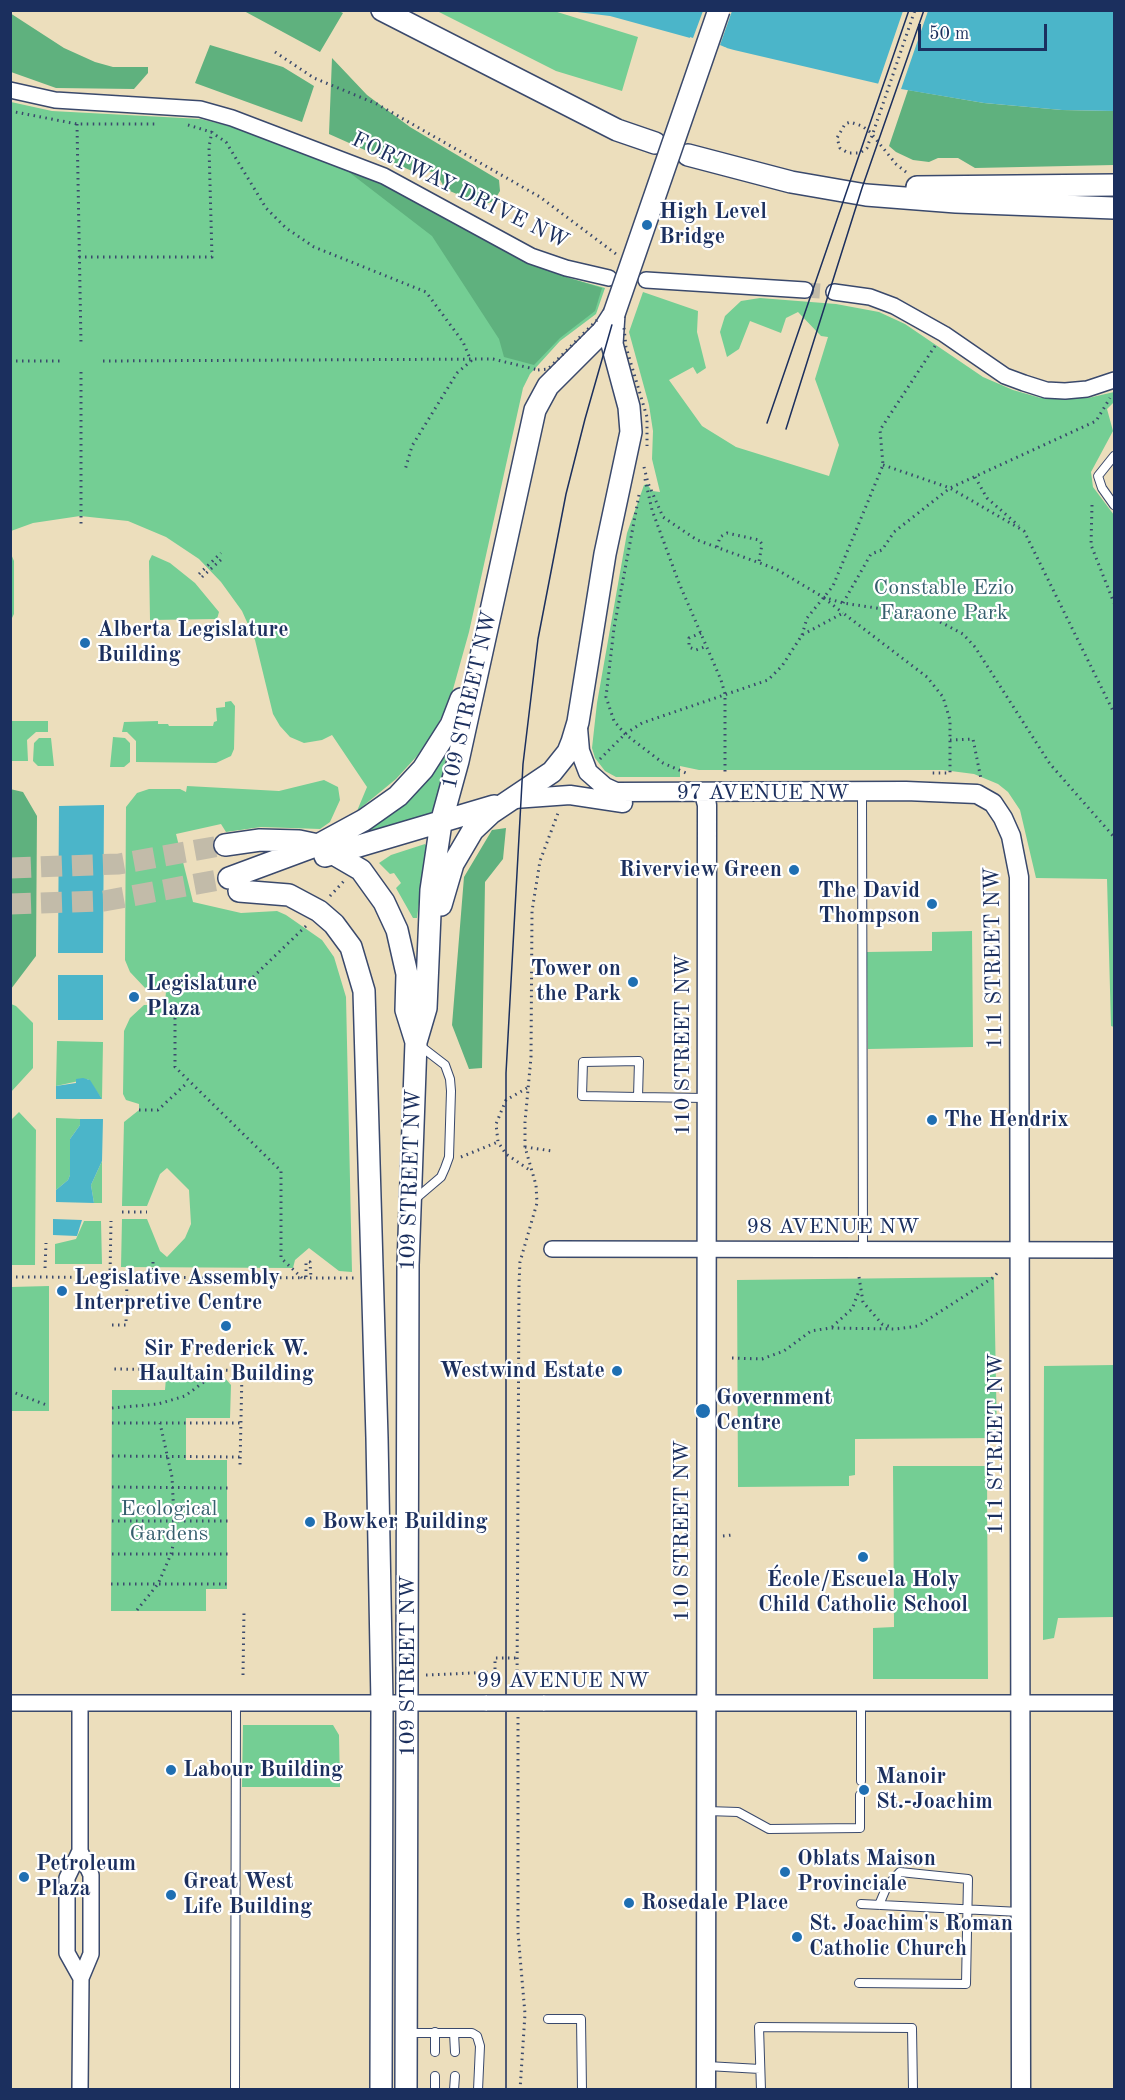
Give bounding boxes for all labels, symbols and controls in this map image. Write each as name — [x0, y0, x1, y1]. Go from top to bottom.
scale bar — [921, 12, 1050, 50]
text: 50 m — [929, 25, 969, 43]
street label: FORTWAY DRIVE NW — [347, 127, 573, 255]
place label: High Level Bridge — [659, 199, 767, 250]
marker: High Level Bridge — [640, 218, 654, 232]
park label: Constable Ezio Faraone Park — [874, 575, 1014, 626]
street label: 109 STREET NW — [437, 608, 503, 792]
place label: Alberta Legislature Building — [97, 617, 289, 668]
marker: Alberta Legislature Building — [78, 636, 92, 650]
street label: 97 AVENUE NW — [677, 780, 849, 806]
place label: Riverview Green — [619, 857, 782, 883]
marker: Riverview Green — [787, 863, 801, 877]
street label: 111 STREET NW — [979, 867, 1009, 1049]
place label: The David Thompson — [818, 878, 920, 930]
marker: The David Thompson — [925, 897, 939, 911]
street label: 110 STREET NW — [670, 954, 696, 1136]
place label: Tower on the Park — [531, 956, 621, 1008]
place label: Legislature Plaza — [146, 971, 257, 1022]
marker: Tower on the Park — [626, 975, 640, 989]
marker: Legislature Plaza — [127, 990, 141, 1004]
street label: 109 STREET NW — [395, 1088, 427, 1272]
place label: The Hendrix — [944, 1107, 1069, 1133]
marker: The Hendrix — [925, 1113, 939, 1127]
street label: 98 AVENUE NW — [747, 1214, 919, 1240]
place label: Legislative Assembly Interpretive Centre — [74, 1265, 280, 1316]
marker: Legislative Assembly Interpretive Centre — [55, 1284, 69, 1298]
marker: Sir Frederick W. Haultain Building — [219, 1319, 233, 1333]
place label: Sir Frederick W. Haultain Building — [138, 1336, 314, 1388]
street label: 111 STREET NW — [983, 1353, 1009, 1535]
place label: Westwind Estate — [440, 1358, 605, 1384]
marker: Westwind Estate — [610, 1364, 624, 1378]
place label: Government Centre — [716, 1385, 832, 1436]
marker: Government Centre — [694, 1402, 712, 1420]
street label: 110 STREET NW — [669, 1440, 695, 1622]
park label: Ecological Gardens — [121, 1496, 217, 1548]
place label: Bowker Building — [322, 1509, 488, 1535]
marker: Bowker Building — [303, 1515, 317, 1529]
marker: École/Escuela Holy Child Catholic School — [856, 1550, 870, 1564]
place label: École/Escuela Holy Child Catholic School — [758, 1567, 968, 1618]
street label: 109 STREET NW — [395, 1575, 421, 1757]
street label: 99 AVENUE NW — [477, 1668, 649, 1694]
place label: Labour Building — [183, 1757, 343, 1783]
marker: Labour Building — [164, 1763, 178, 1777]
place label: Manoir St.-Joachim — [876, 1764, 993, 1816]
marker: Manoir St.-Joachim — [857, 1783, 871, 1797]
place label: Oblats Maison Provinciale — [797, 1846, 936, 1898]
place label: Petroleum Plaza — [36, 1851, 136, 1903]
marker: Oblats Maison Provinciale — [778, 1865, 792, 1879]
place label: Great West Life Building — [183, 1869, 312, 1921]
marker: Petroleum Plaza — [17, 1870, 31, 1884]
marker: Great West Life Building — [164, 1888, 178, 1902]
place label: Rosedale Place — [641, 1890, 788, 1916]
marker: Rosedale Place — [622, 1896, 636, 1910]
place label: St. Joachim's Roman Catholic Church — [809, 1911, 1013, 1963]
marker: St. Joachim's Roman Catholic Church — [790, 1930, 804, 1944]

